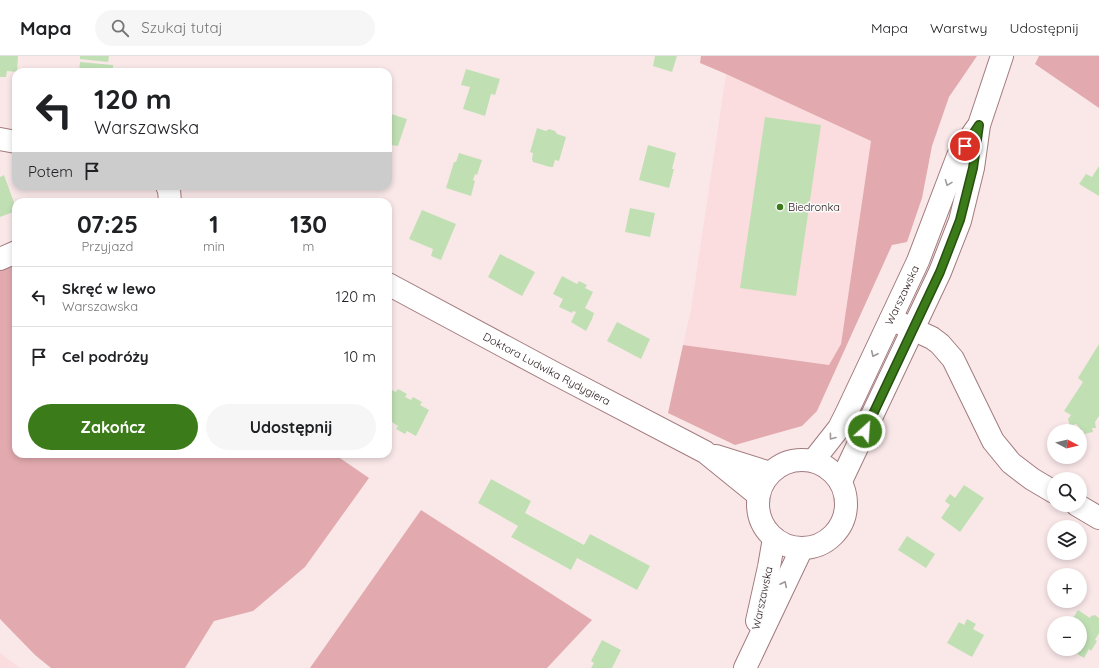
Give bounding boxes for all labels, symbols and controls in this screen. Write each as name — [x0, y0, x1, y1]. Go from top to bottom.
search box — [95, 10, 375, 46]
text: Mapa — [20, 16, 71, 40]
icon: search — [109, 17, 131, 39]
text: Szukaj tutaj — [141, 18, 223, 37]
text: Mapa — [871, 19, 908, 37]
text: Warstwy — [930, 19, 988, 37]
text: Udostępnij — [1010, 19, 1079, 37]
text: 120 m — [94, 81, 172, 116]
icon: left — [28, 84, 80, 136]
text: Warszawska — [94, 116, 199, 139]
pin — [948, 129, 982, 163]
icon: arrive — [954, 135, 976, 157]
icon: arrive — [81, 160, 103, 182]
text: Potem — [28, 162, 73, 181]
one-way arrow — [944, 180, 952, 187]
place label: Biedronka — [788, 200, 840, 214]
marker: Biedronka — [775, 202, 785, 212]
text: 07:25 — [77, 209, 138, 239]
text: 1 — [209, 209, 219, 239]
text: 130 — [290, 209, 327, 239]
text: Przyjazd — [82, 238, 133, 254]
text: min — [203, 238, 225, 254]
text: m — [303, 238, 314, 254]
street label: Warszawska — [882, 263, 922, 327]
text: Skręć w lewo — [62, 279, 156, 298]
icon: left — [28, 286, 50, 308]
text: 120 m — [335, 287, 376, 306]
text: Warszawska — [62, 298, 138, 314]
street label: Doktora Ludwika Rydygiera — [481, 329, 613, 408]
icon: arrive — [28, 346, 50, 368]
text: Cel podróży — [62, 347, 149, 366]
text: 10 m — [344, 347, 376, 366]
one-way arrow — [871, 350, 879, 358]
button: Zakończ — [28, 404, 198, 450]
button: Udostępnij — [206, 404, 376, 450]
position arrow — [844, 410, 886, 452]
north arrow — [1047, 424, 1087, 464]
map controls — [1047, 424, 1087, 656]
one-way arrow — [830, 433, 837, 440]
button: search — [1047, 472, 1087, 512]
button: layers — [1047, 520, 1087, 560]
street label: Warszawska — [748, 565, 776, 631]
button: + — [1047, 568, 1087, 608]
one-way arrow — [779, 581, 787, 588]
button: − — [1047, 616, 1087, 656]

